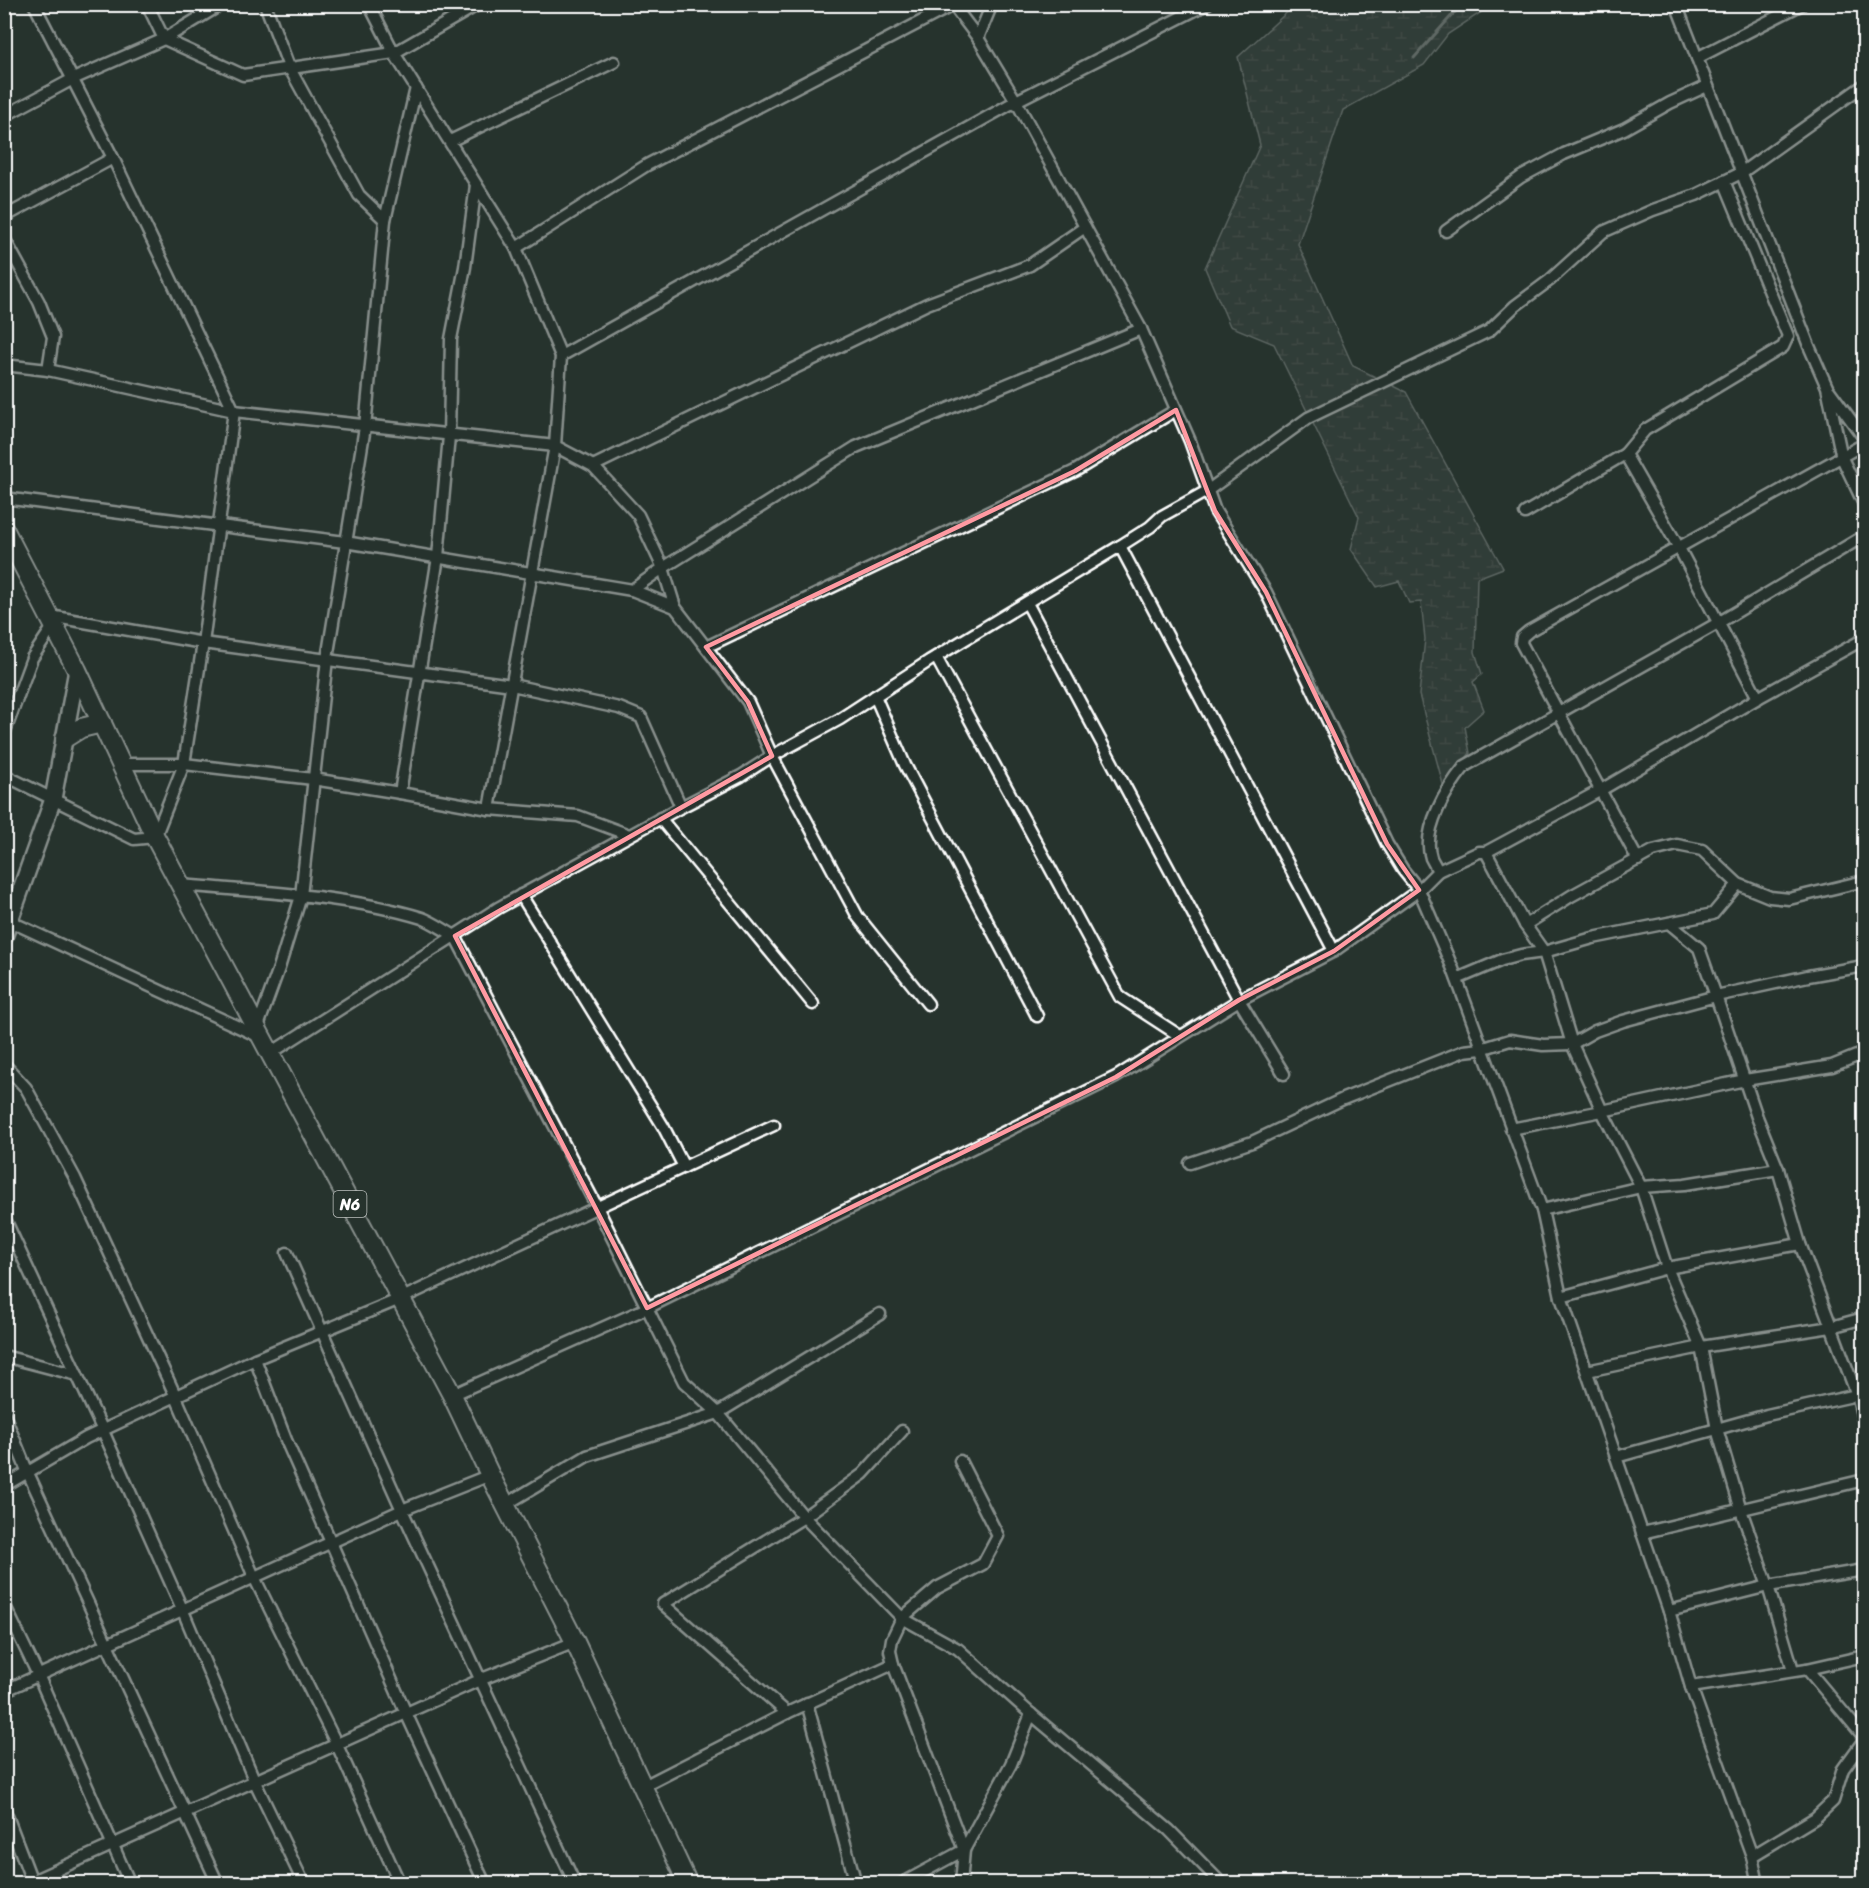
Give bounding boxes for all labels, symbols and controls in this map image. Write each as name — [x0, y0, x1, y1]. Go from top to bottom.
road number: N6 — [334, 1191, 366, 1217]

